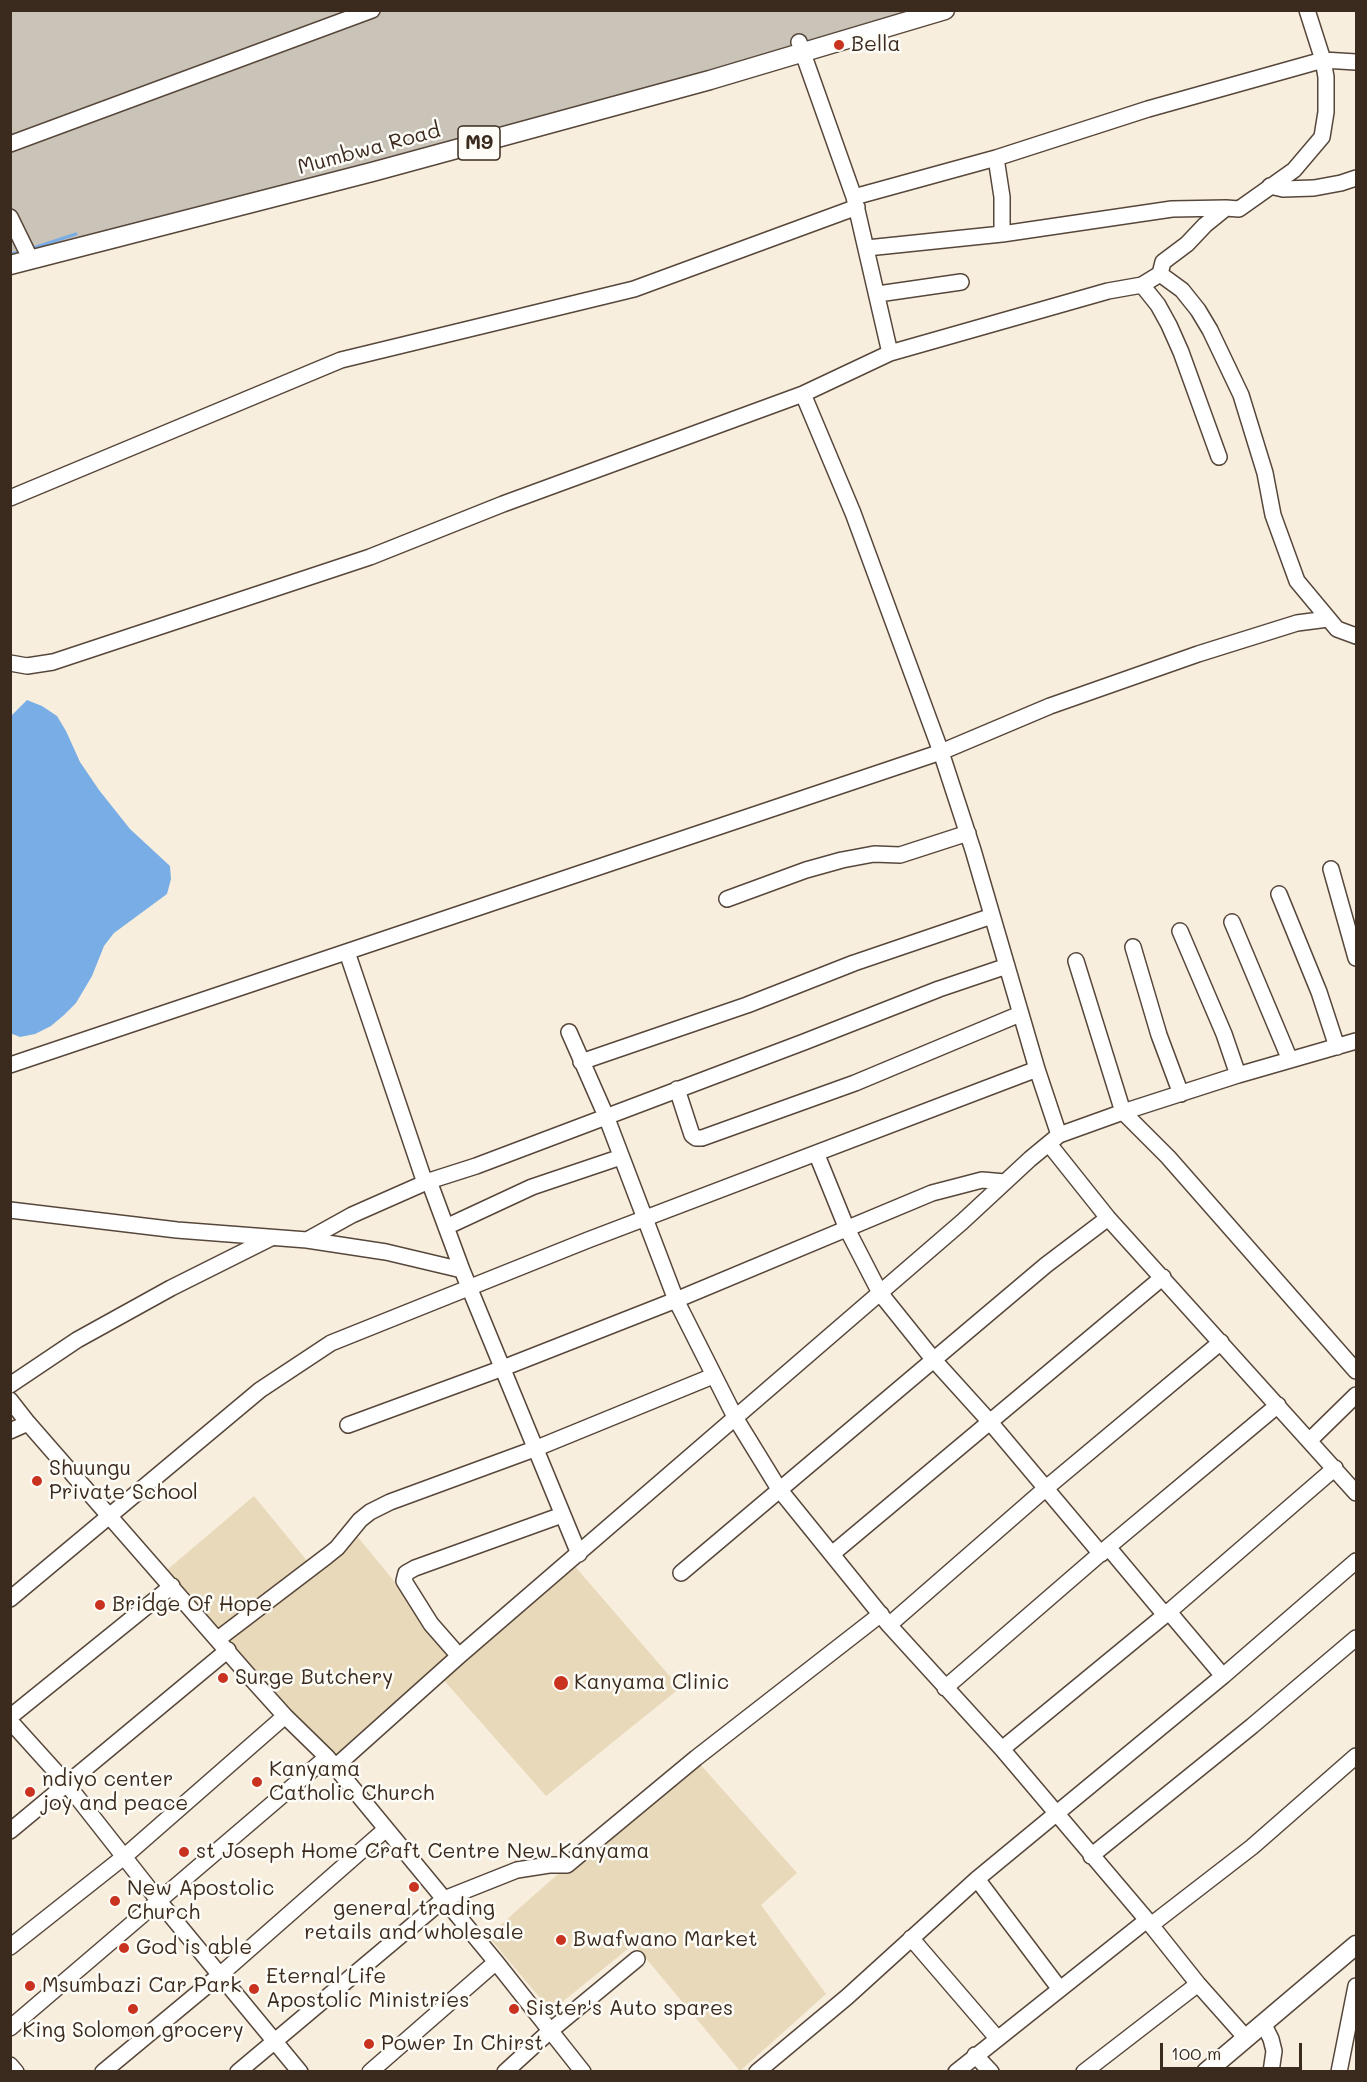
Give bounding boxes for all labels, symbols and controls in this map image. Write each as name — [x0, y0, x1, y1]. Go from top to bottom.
place label: Bella — [851, 32, 901, 58]
marker: Bella — [832, 38, 846, 52]
street label: Mumbwa Road — [295, 118, 443, 180]
road number: M9 — [458, 126, 500, 160]
place label: Shuungu Private School — [49, 1456, 198, 1506]
marker: Shuungu Private School — [30, 1474, 44, 1488]
place label: Bridge Of Hope — [112, 1592, 272, 1618]
marker: Bridge Of Hope — [93, 1598, 107, 1612]
place label: Surge Butchery — [235, 1665, 393, 1691]
place label: Kanyama Clinic — [574, 1670, 729, 1696]
marker: Surge Butchery — [216, 1671, 230, 1685]
marker: Kanyama Clinic — [552, 1674, 570, 1692]
place label: Kanyama Catholic Church — [269, 1757, 434, 1807]
place label: ndiyo center joy and peace — [42, 1767, 188, 1817]
marker: Kanyama Catholic Church — [250, 1775, 264, 1789]
marker: ndiyo center joy and peace — [23, 1785, 37, 1799]
place label: st Joseph Home Craft Centre New Kanyama — [196, 1839, 649, 1865]
marker: st Joseph Home Craft Centre New Kanyama — [177, 1845, 191, 1859]
place label: New Apostolic Church — [127, 1876, 274, 1926]
marker: general trading retails and wholesale — [407, 1880, 421, 1894]
marker: New Apostolic Church — [108, 1894, 122, 1908]
place label: general trading retails and wholesale — [304, 1896, 524, 1946]
place label: Bwafwano Market — [573, 1927, 758, 1953]
marker: Bwafwano Market — [554, 1933, 568, 1947]
place label: God is able — [136, 1935, 252, 1961]
marker: God is able — [117, 1941, 131, 1955]
place label: Eternal Life Apostolic Ministries — [266, 1964, 469, 2014]
place label: Msumbazi Car Park — [42, 1973, 241, 1999]
marker: Msumbazi Car Park — [23, 1979, 37, 1993]
marker: Eternal Life Apostolic Ministries — [247, 1982, 261, 1996]
place label: Sister's Auto spares — [526, 1996, 733, 2022]
marker: King Solomon grocery — [126, 2002, 140, 2016]
marker: Sister's Auto spares — [507, 2002, 521, 2016]
place label: King Solomon grocery — [22, 2018, 244, 2044]
place label: Power In Chirst — [381, 2031, 544, 2057]
scale bar — [1163, 2031, 1306, 2069]
marker: Power In Chirst — [362, 2037, 376, 2051]
text: 100 m — [1171, 2041, 1221, 2065]

